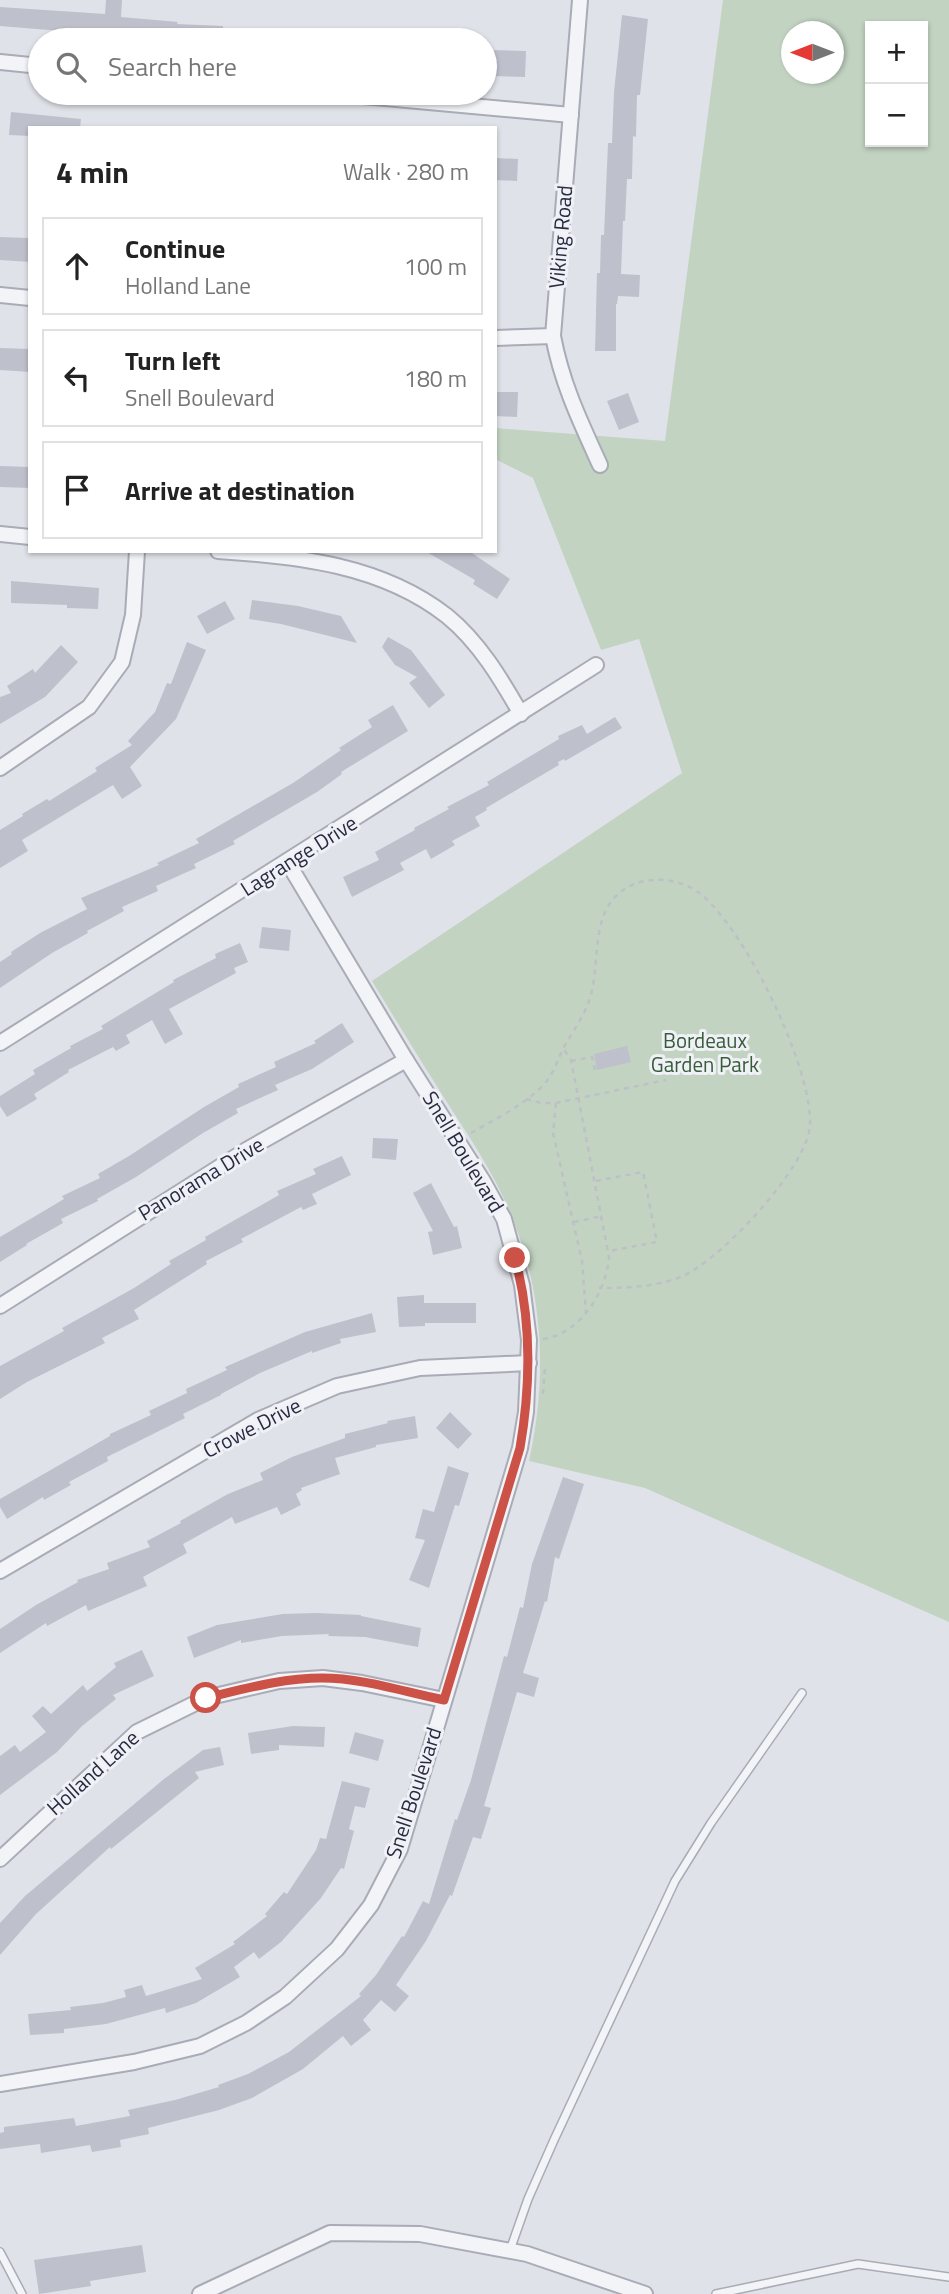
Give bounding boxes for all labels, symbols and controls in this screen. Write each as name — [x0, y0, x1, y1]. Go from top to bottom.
north arrow — [781, 21, 844, 84]
map controls — [865, 21, 928, 147]
button: + — [865, 21, 928, 84]
search box — [28, 28, 497, 105]
text: Search here — [108, 47, 237, 86]
icon: search — [52, 48, 90, 86]
button: − — [865, 84, 928, 147]
text: 4 min — [56, 149, 129, 195]
text: Walk · 280 m — [343, 154, 469, 189]
street label: Viking Road — [540, 184, 580, 290]
text: Continue — [125, 229, 225, 268]
icon: ahead — [58, 247, 96, 285]
text: 100 m — [404, 249, 467, 284]
text: Holland Lane — [125, 268, 251, 303]
text: Turn left — [125, 341, 220, 380]
icon: left — [58, 359, 96, 397]
text: 180 m — [404, 361, 467, 396]
text: Snell Boulevard — [125, 380, 275, 415]
icon: arrive — [58, 471, 96, 509]
text: Arrive at destination — [125, 471, 355, 510]
street label: Lagrange Drive — [234, 807, 363, 904]
park label: Bordeaux Garden Park — [651, 1024, 759, 1080]
street label: Snell Boulevard — [415, 1085, 513, 1218]
street label: Panorama Drive — [132, 1128, 269, 1228]
route end — [499, 1242, 530, 1273]
street label: Crowe Drive — [197, 1389, 306, 1466]
route start — [190, 1682, 221, 1713]
street label: Holland Lane — [39, 1722, 146, 1823]
street label: Snell Boulevard — [377, 1723, 449, 1863]

